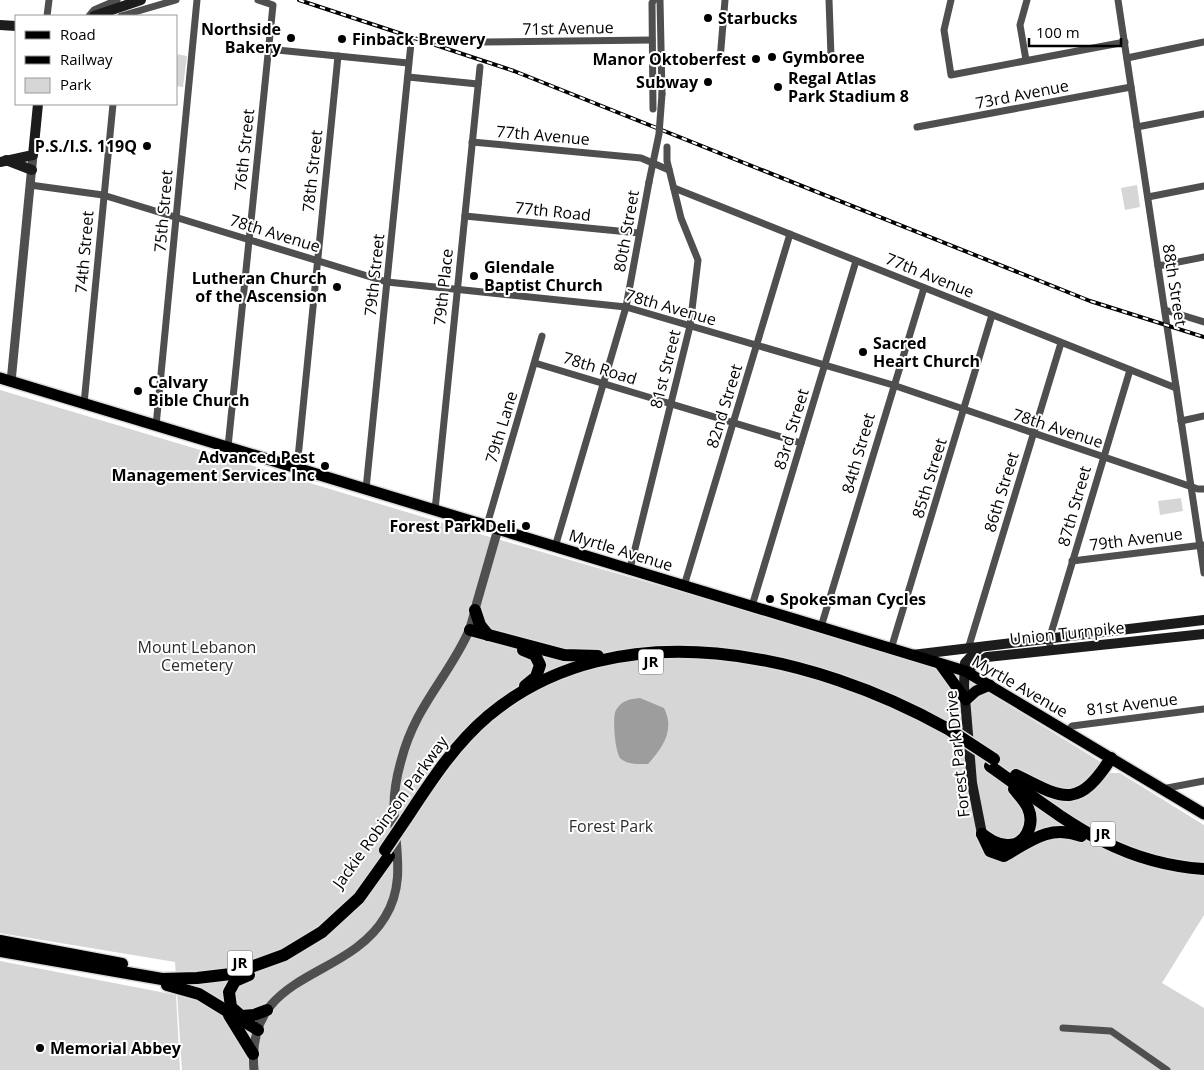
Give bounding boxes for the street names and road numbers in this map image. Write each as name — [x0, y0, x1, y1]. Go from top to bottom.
street label: 71st Avenue — [522, 16, 614, 40]
street label: 73rd Avenue — [974, 74, 1070, 114]
street label: 76th Street — [229, 107, 259, 192]
street label: 77th Avenue — [495, 120, 591, 150]
street label: 78th Street — [297, 128, 327, 213]
street label: 75th Street — [148, 169, 178, 253]
street label: 80th Street — [608, 188, 644, 274]
street label: 77th Road — [514, 196, 592, 226]
street label: 78th Avenue — [227, 209, 323, 257]
street label: 74th Street — [69, 210, 99, 294]
street label: 79th Street — [359, 232, 389, 317]
street label: 88th Street — [1158, 242, 1192, 328]
street label: 79th Place — [428, 247, 458, 327]
street label: 77th Avenue — [882, 247, 978, 303]
street label: 78th Avenue — [623, 284, 719, 330]
street label: 81st Street — [645, 327, 685, 411]
street label: 78th Road — [560, 346, 640, 390]
street label: 82nd Street — [701, 361, 747, 451]
street label: 83rd Street — [768, 386, 814, 472]
street label: 79th Lane — [480, 388, 522, 466]
street label: 78th Avenue — [1010, 403, 1106, 453]
street label: 84th Street — [836, 410, 880, 496]
street label: 85th Street — [906, 435, 952, 521]
street label: 86th Street — [978, 449, 1024, 535]
street label: 87th Street — [1052, 463, 1096, 549]
street label: 79th Avenue — [1088, 522, 1184, 556]
street label: Myrtle Avenue — [566, 524, 676, 576]
street label: Union Turnpike — [1009, 616, 1125, 650]
road number: JR — [638, 650, 664, 674]
street label: Myrtle Avenue — [968, 650, 1072, 722]
street label: 81st Avenue — [1085, 688, 1179, 720]
street label: Forest Park Drive — [939, 689, 975, 819]
street label: Jackie Robinson Parkway — [326, 730, 453, 894]
road number: JR — [1090, 822, 1116, 846]
road number: JR — [228, 950, 252, 976]

